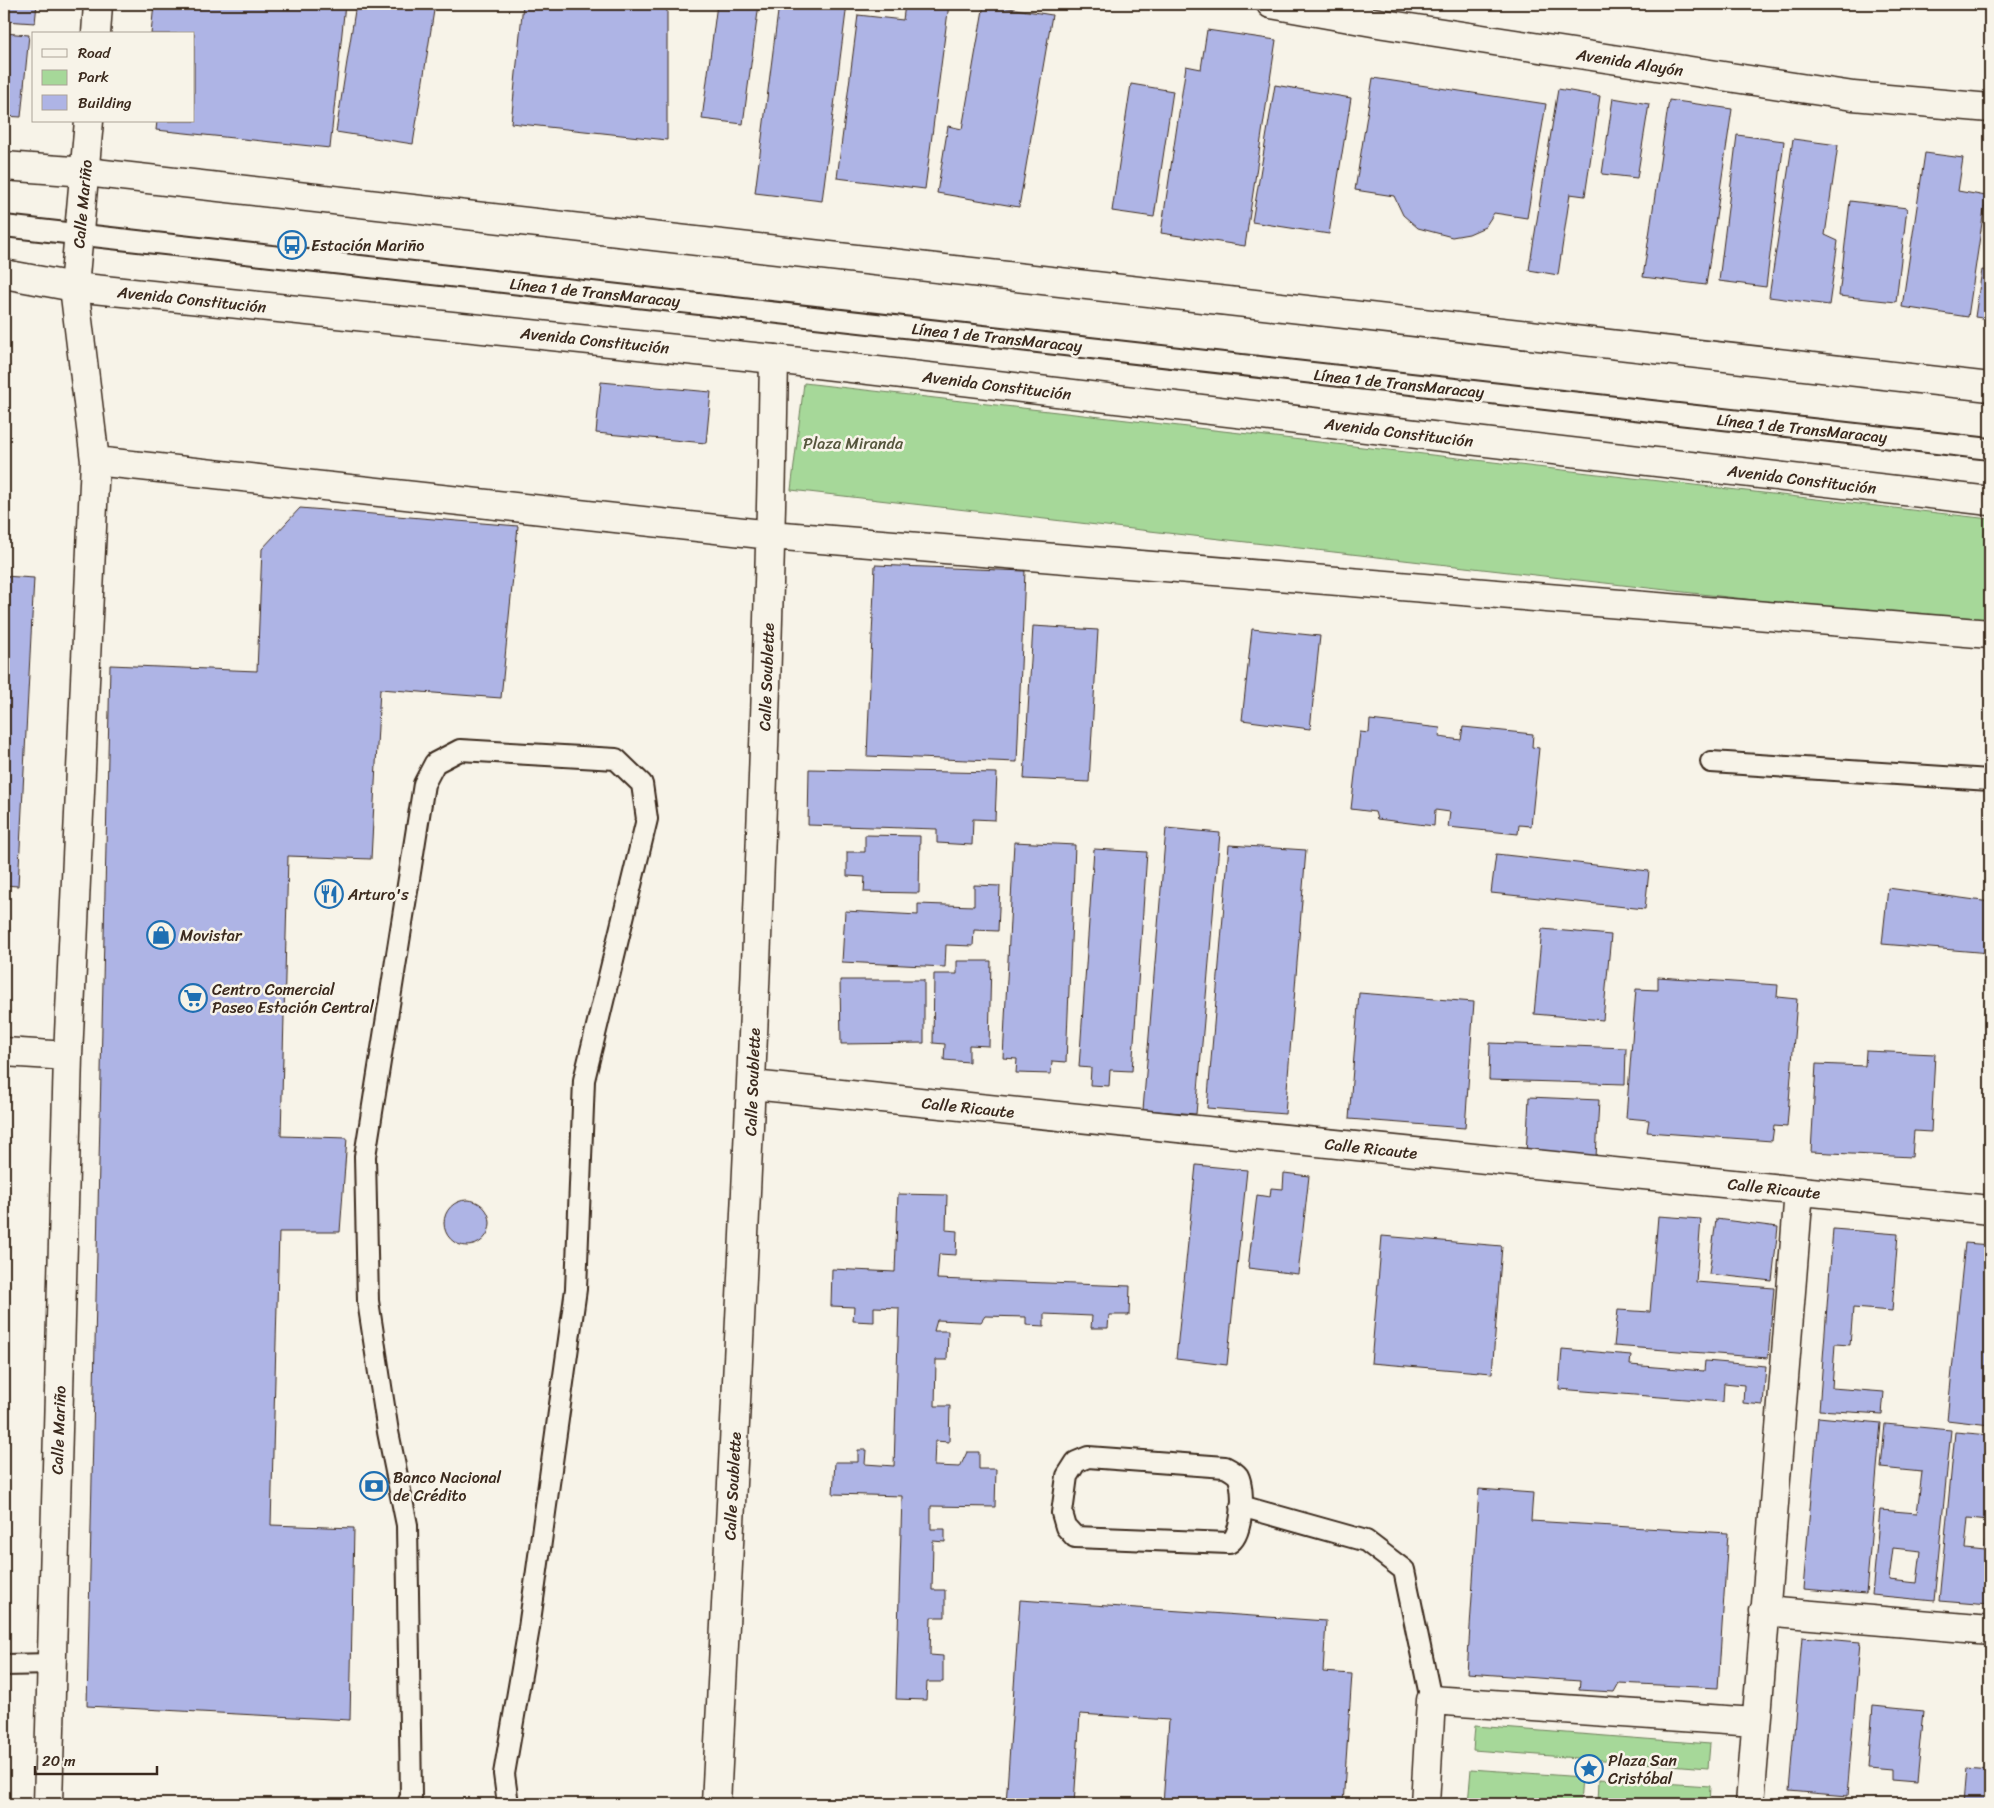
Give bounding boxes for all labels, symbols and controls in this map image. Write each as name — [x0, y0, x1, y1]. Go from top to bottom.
legend — [32, 32, 195, 122]
text: Road — [78, 40, 111, 66]
street label: Avenida Alayón — [1573, 40, 1686, 85]
text: Park — [78, 64, 109, 90]
text: Building — [78, 90, 132, 116]
street label: Calle Mariño — [64, 158, 101, 250]
bus stop icon: Estación Mariño — [277, 230, 307, 260]
place label: Estación Mariño — [311, 231, 424, 260]
street label: Línea 1 de TransMaracay — [508, 269, 682, 316]
street label: Avenida Constitución — [115, 277, 268, 322]
street label: Línea 1 de TransMaracay — [910, 314, 1084, 361]
street label: Avenida Constitución — [518, 318, 671, 363]
street label: Línea 1 de TransMaracay — [1312, 360, 1486, 407]
street label: Avenida Constitución — [920, 362, 1073, 409]
street label: Línea 1 de TransMaracay — [1715, 405, 1889, 452]
street label: Avenida Constitución — [1322, 409, 1475, 456]
park label: Plaza Miranda — [803, 429, 904, 458]
street label: Avenida Constitución — [1725, 456, 1878, 503]
street label: Calle Soublette — [750, 622, 783, 732]
restaurant icon: Arturo's — [314, 879, 344, 909]
place label: Arturo's — [347, 880, 409, 909]
shop icon: Movistar — [146, 920, 176, 950]
place label: Movistar — [180, 921, 243, 950]
place label: Centro Comercial Paseo Estación Central — [212, 975, 374, 1022]
supermarket icon: Centro Comercial Paseo Estación Central — [178, 983, 208, 1013]
street label: Calle Soublette — [736, 1027, 769, 1137]
street label: Calle Ricaute — [920, 1088, 1016, 1127]
street label: Calle Ricaute — [1323, 1129, 1419, 1168]
street label: Calle Ricaute — [1726, 1169, 1822, 1208]
street label: Calle Mariño — [42, 1385, 75, 1475]
street label: Calle Soublette — [715, 1431, 750, 1541]
place label: Banco Nacional de Crédito — [393, 1463, 501, 1510]
bank icon: Banco Nacional de Crédito — [359, 1471, 389, 1501]
scale bar — [35, 1743, 158, 1775]
place label: Plaza San Cristóbal — [1608, 1746, 1677, 1793]
text: 20 m — [42, 1748, 76, 1774]
place icon: Plaza San Cristóbal — [1574, 1754, 1604, 1784]

